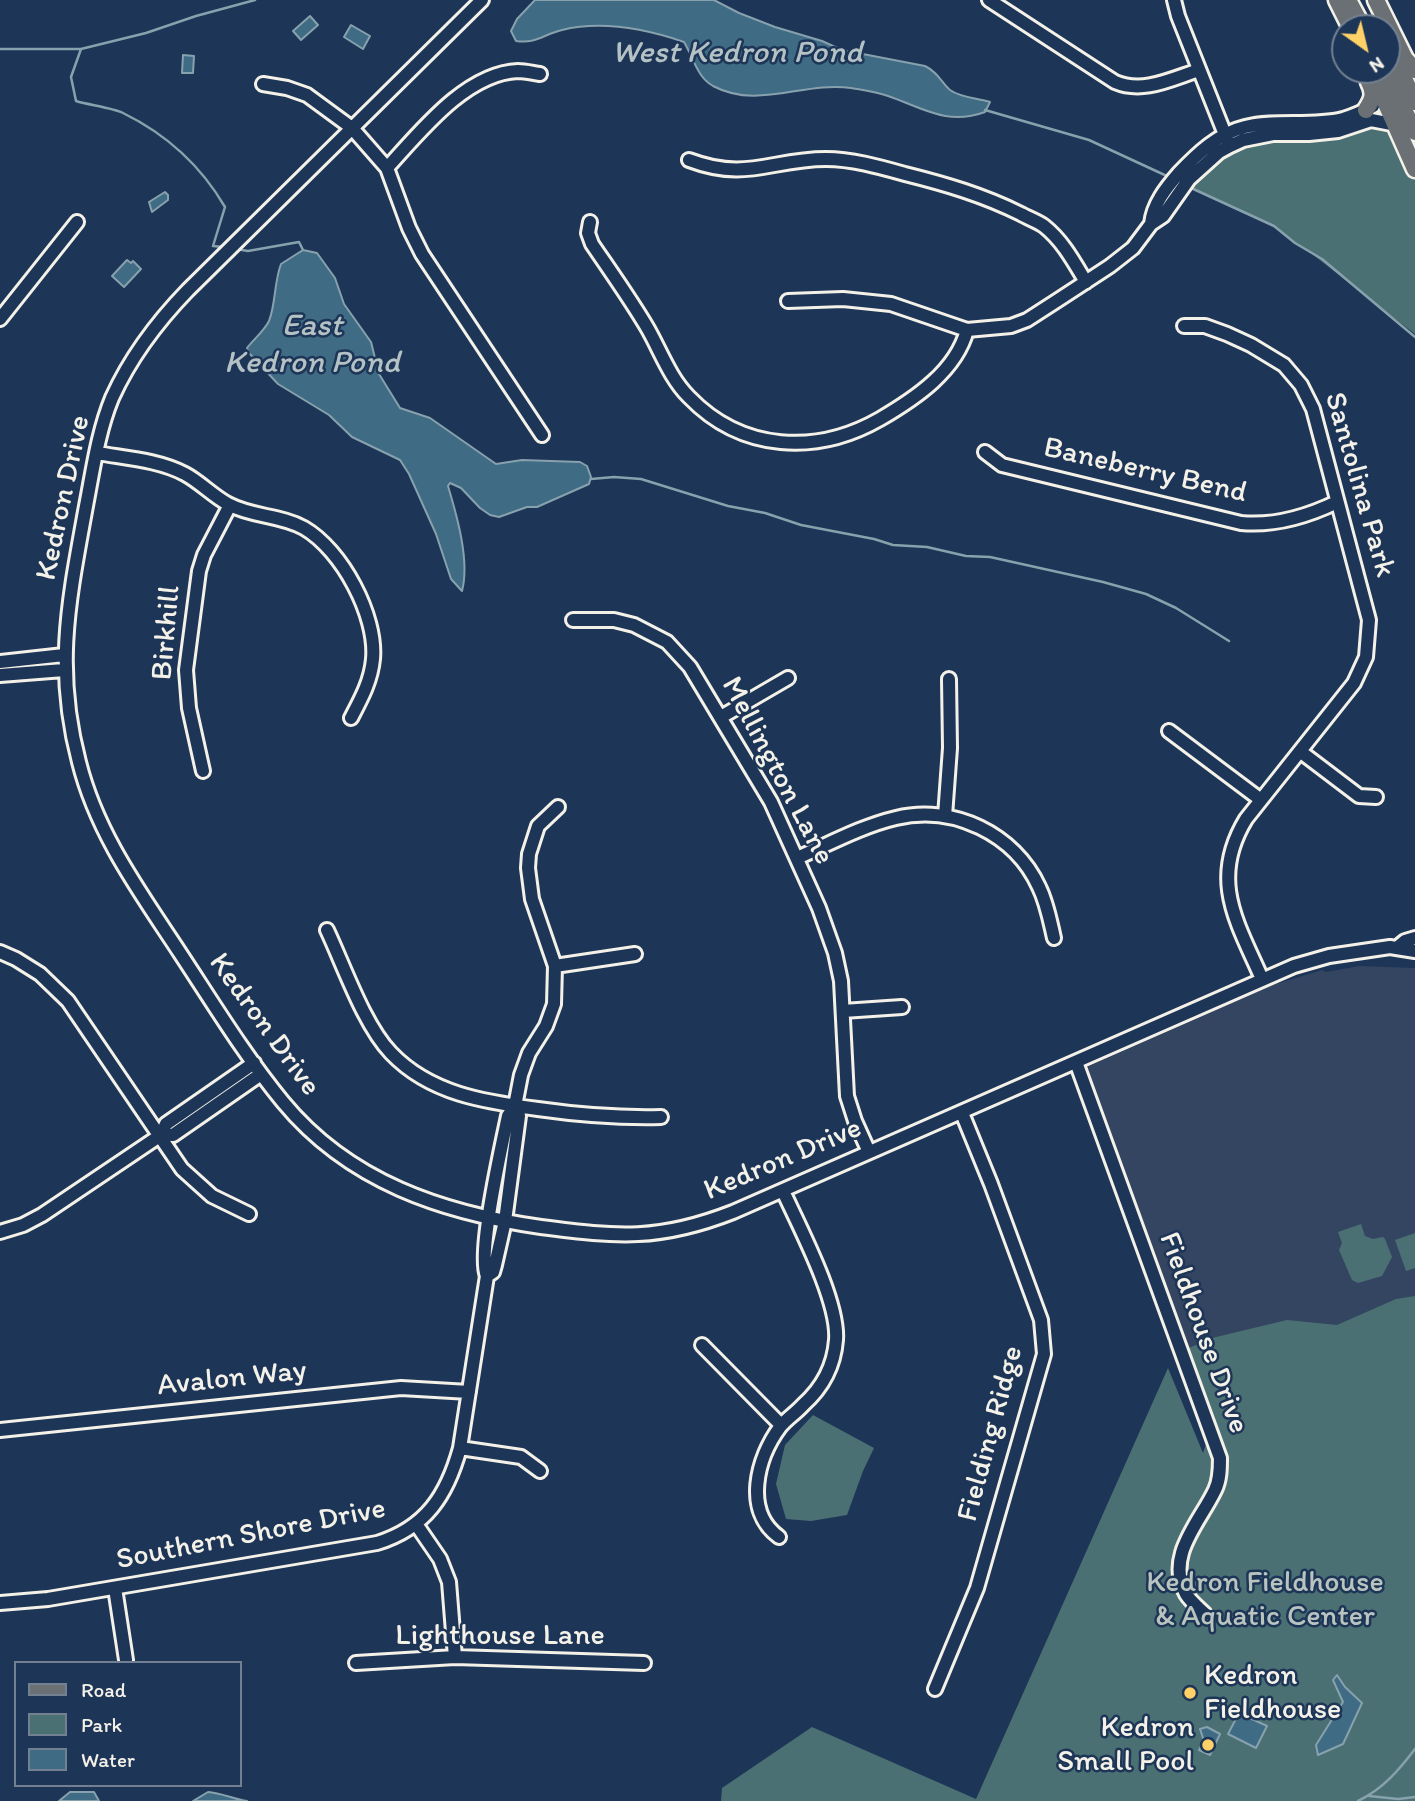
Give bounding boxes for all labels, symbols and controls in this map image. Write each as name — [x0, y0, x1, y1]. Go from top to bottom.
north arrow — [1331, 14, 1401, 84]
water label: West Kedron Pond — [612, 35, 862, 73]
text: N — [1365, 52, 1389, 78]
water label: East Kedron Pond — [224, 308, 400, 383]
street label: Santolina Park — [1315, 389, 1403, 581]
street label: Kedron Drive — [29, 412, 99, 584]
street label: Baneberry Bend — [1040, 430, 1250, 512]
street label: Birkhill — [145, 584, 189, 682]
street label: Mellington Lane — [712, 671, 842, 871]
street label: Kedron Drive — [200, 947, 328, 1103]
street label: Kedron Drive — [699, 1111, 867, 1209]
street label: Fieldhouse Drive — [1150, 1227, 1256, 1439]
street label: Fielding Ridge — [950, 1342, 1032, 1526]
street label: Avalon Way — [156, 1353, 308, 1405]
street label: Southern Shore Drive — [113, 1491, 389, 1579]
park label: Kedron Fieldhouse & Aquatic Center — [1146, 1565, 1384, 1636]
street label: Lighthouse Lane — [395, 1618, 605, 1654]
place label: Kedron Fieldhouse — [1204, 1658, 1341, 1728]
legend — [14, 1661, 242, 1787]
text: Road — [81, 1677, 126, 1702]
marker: Kedron Fieldhouse — [1182, 1685, 1198, 1701]
place label: Kedron Small Pool — [1057, 1710, 1194, 1780]
text: Park — [81, 1712, 122, 1737]
marker: Kedron Small Pool — [1200, 1737, 1216, 1753]
text: Water — [81, 1747, 135, 1772]

